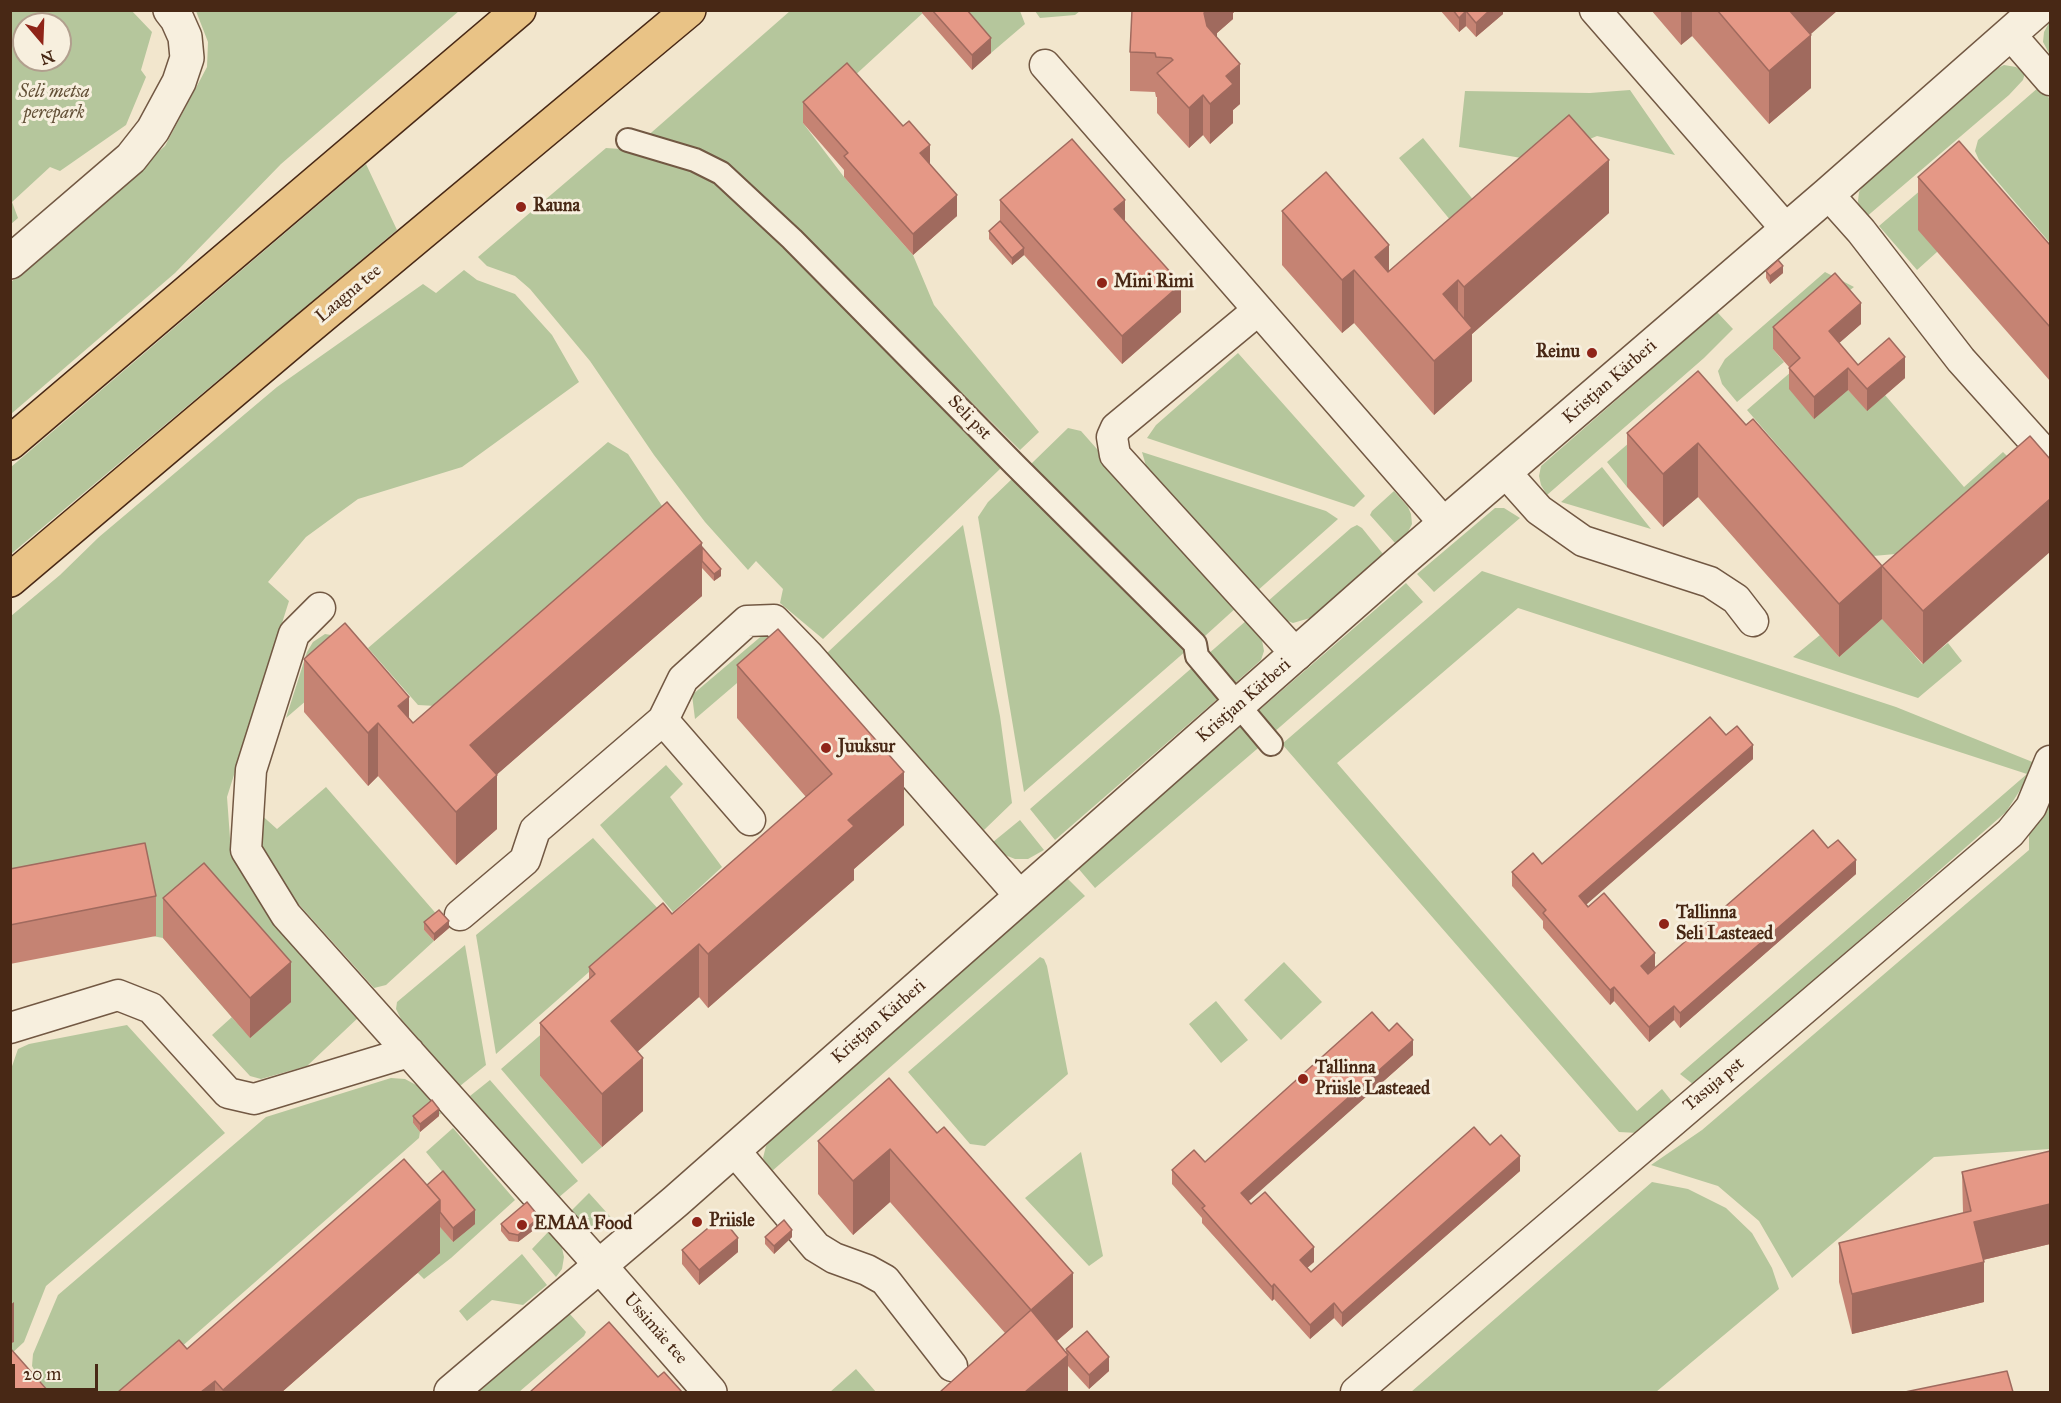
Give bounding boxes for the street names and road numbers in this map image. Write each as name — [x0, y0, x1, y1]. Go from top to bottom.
street label: Laagna tee — [312, 260, 386, 328]
street label: Kristjan Kärberi — [1558, 335, 1662, 429]
street label: Seli pst — [943, 391, 995, 445]
street label: Kristjan Kärberi — [1192, 654, 1296, 748]
street label: Kristjan Kärberi — [827, 975, 931, 1069]
street label: Tasuja pst — [1679, 1053, 1749, 1117]
street label: Ussimäe tee — [618, 1289, 692, 1369]

